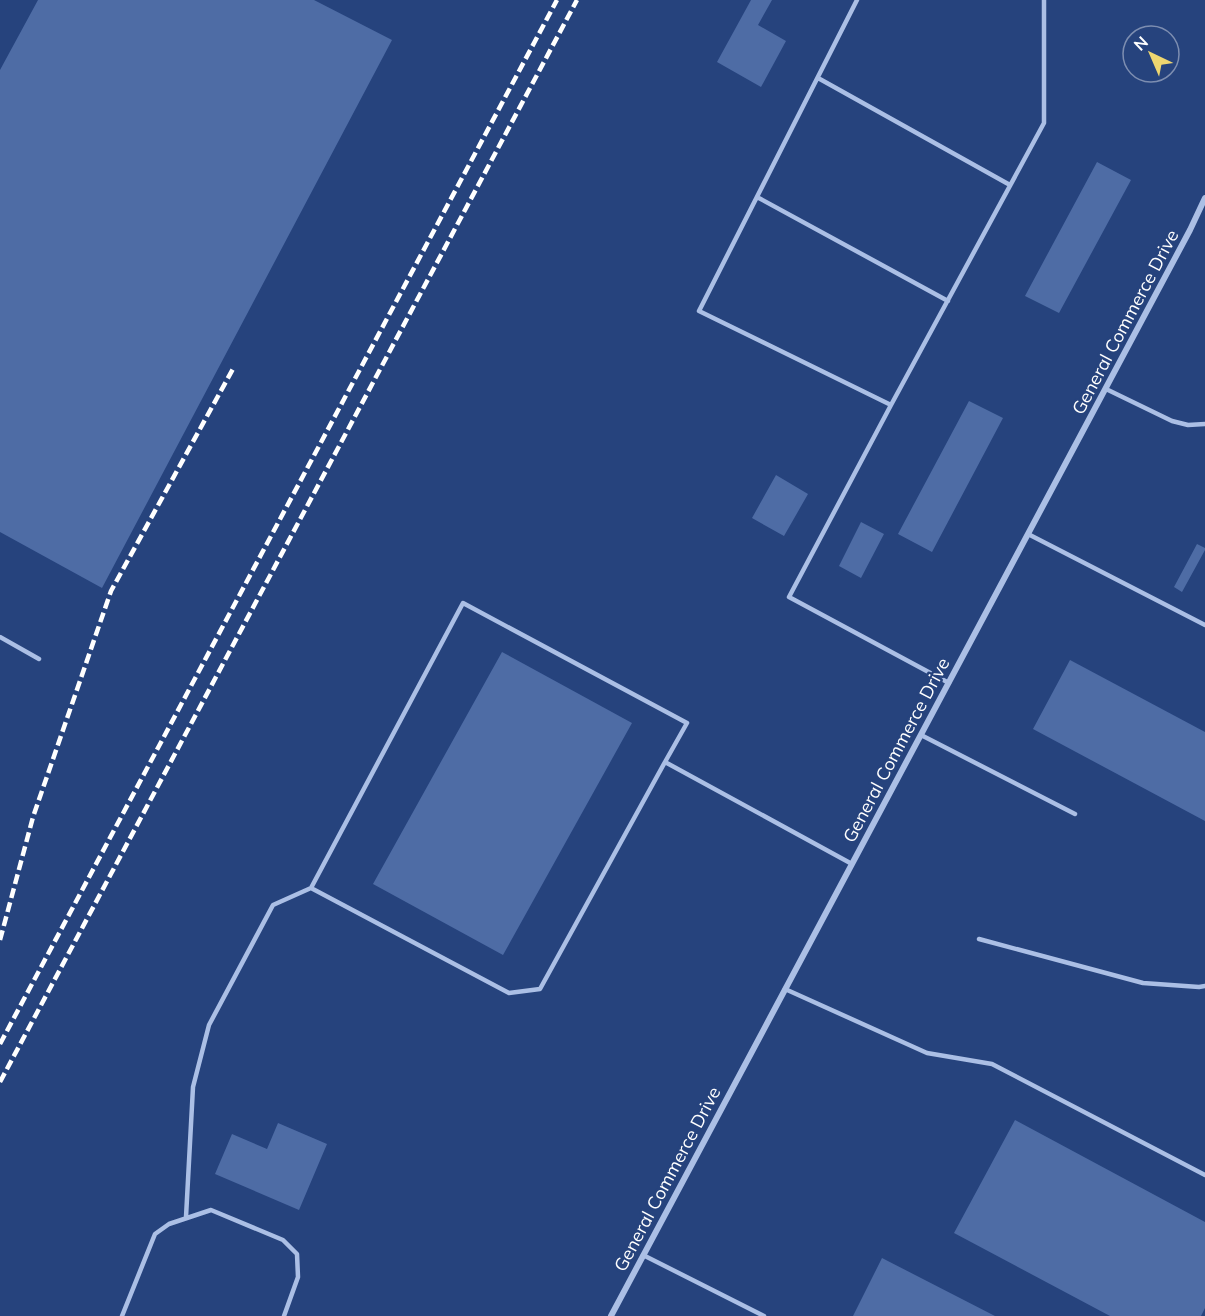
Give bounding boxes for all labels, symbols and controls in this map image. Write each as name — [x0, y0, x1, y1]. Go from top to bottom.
north arrow — [1121, 24, 1181, 84]
text: N — [1129, 32, 1152, 55]
street label: General Commerce Drive — [1066, 226, 1184, 418]
street label: General Commerce Drive — [837, 654, 955, 846]
street label: General Commerce Drive — [608, 1083, 726, 1275]

